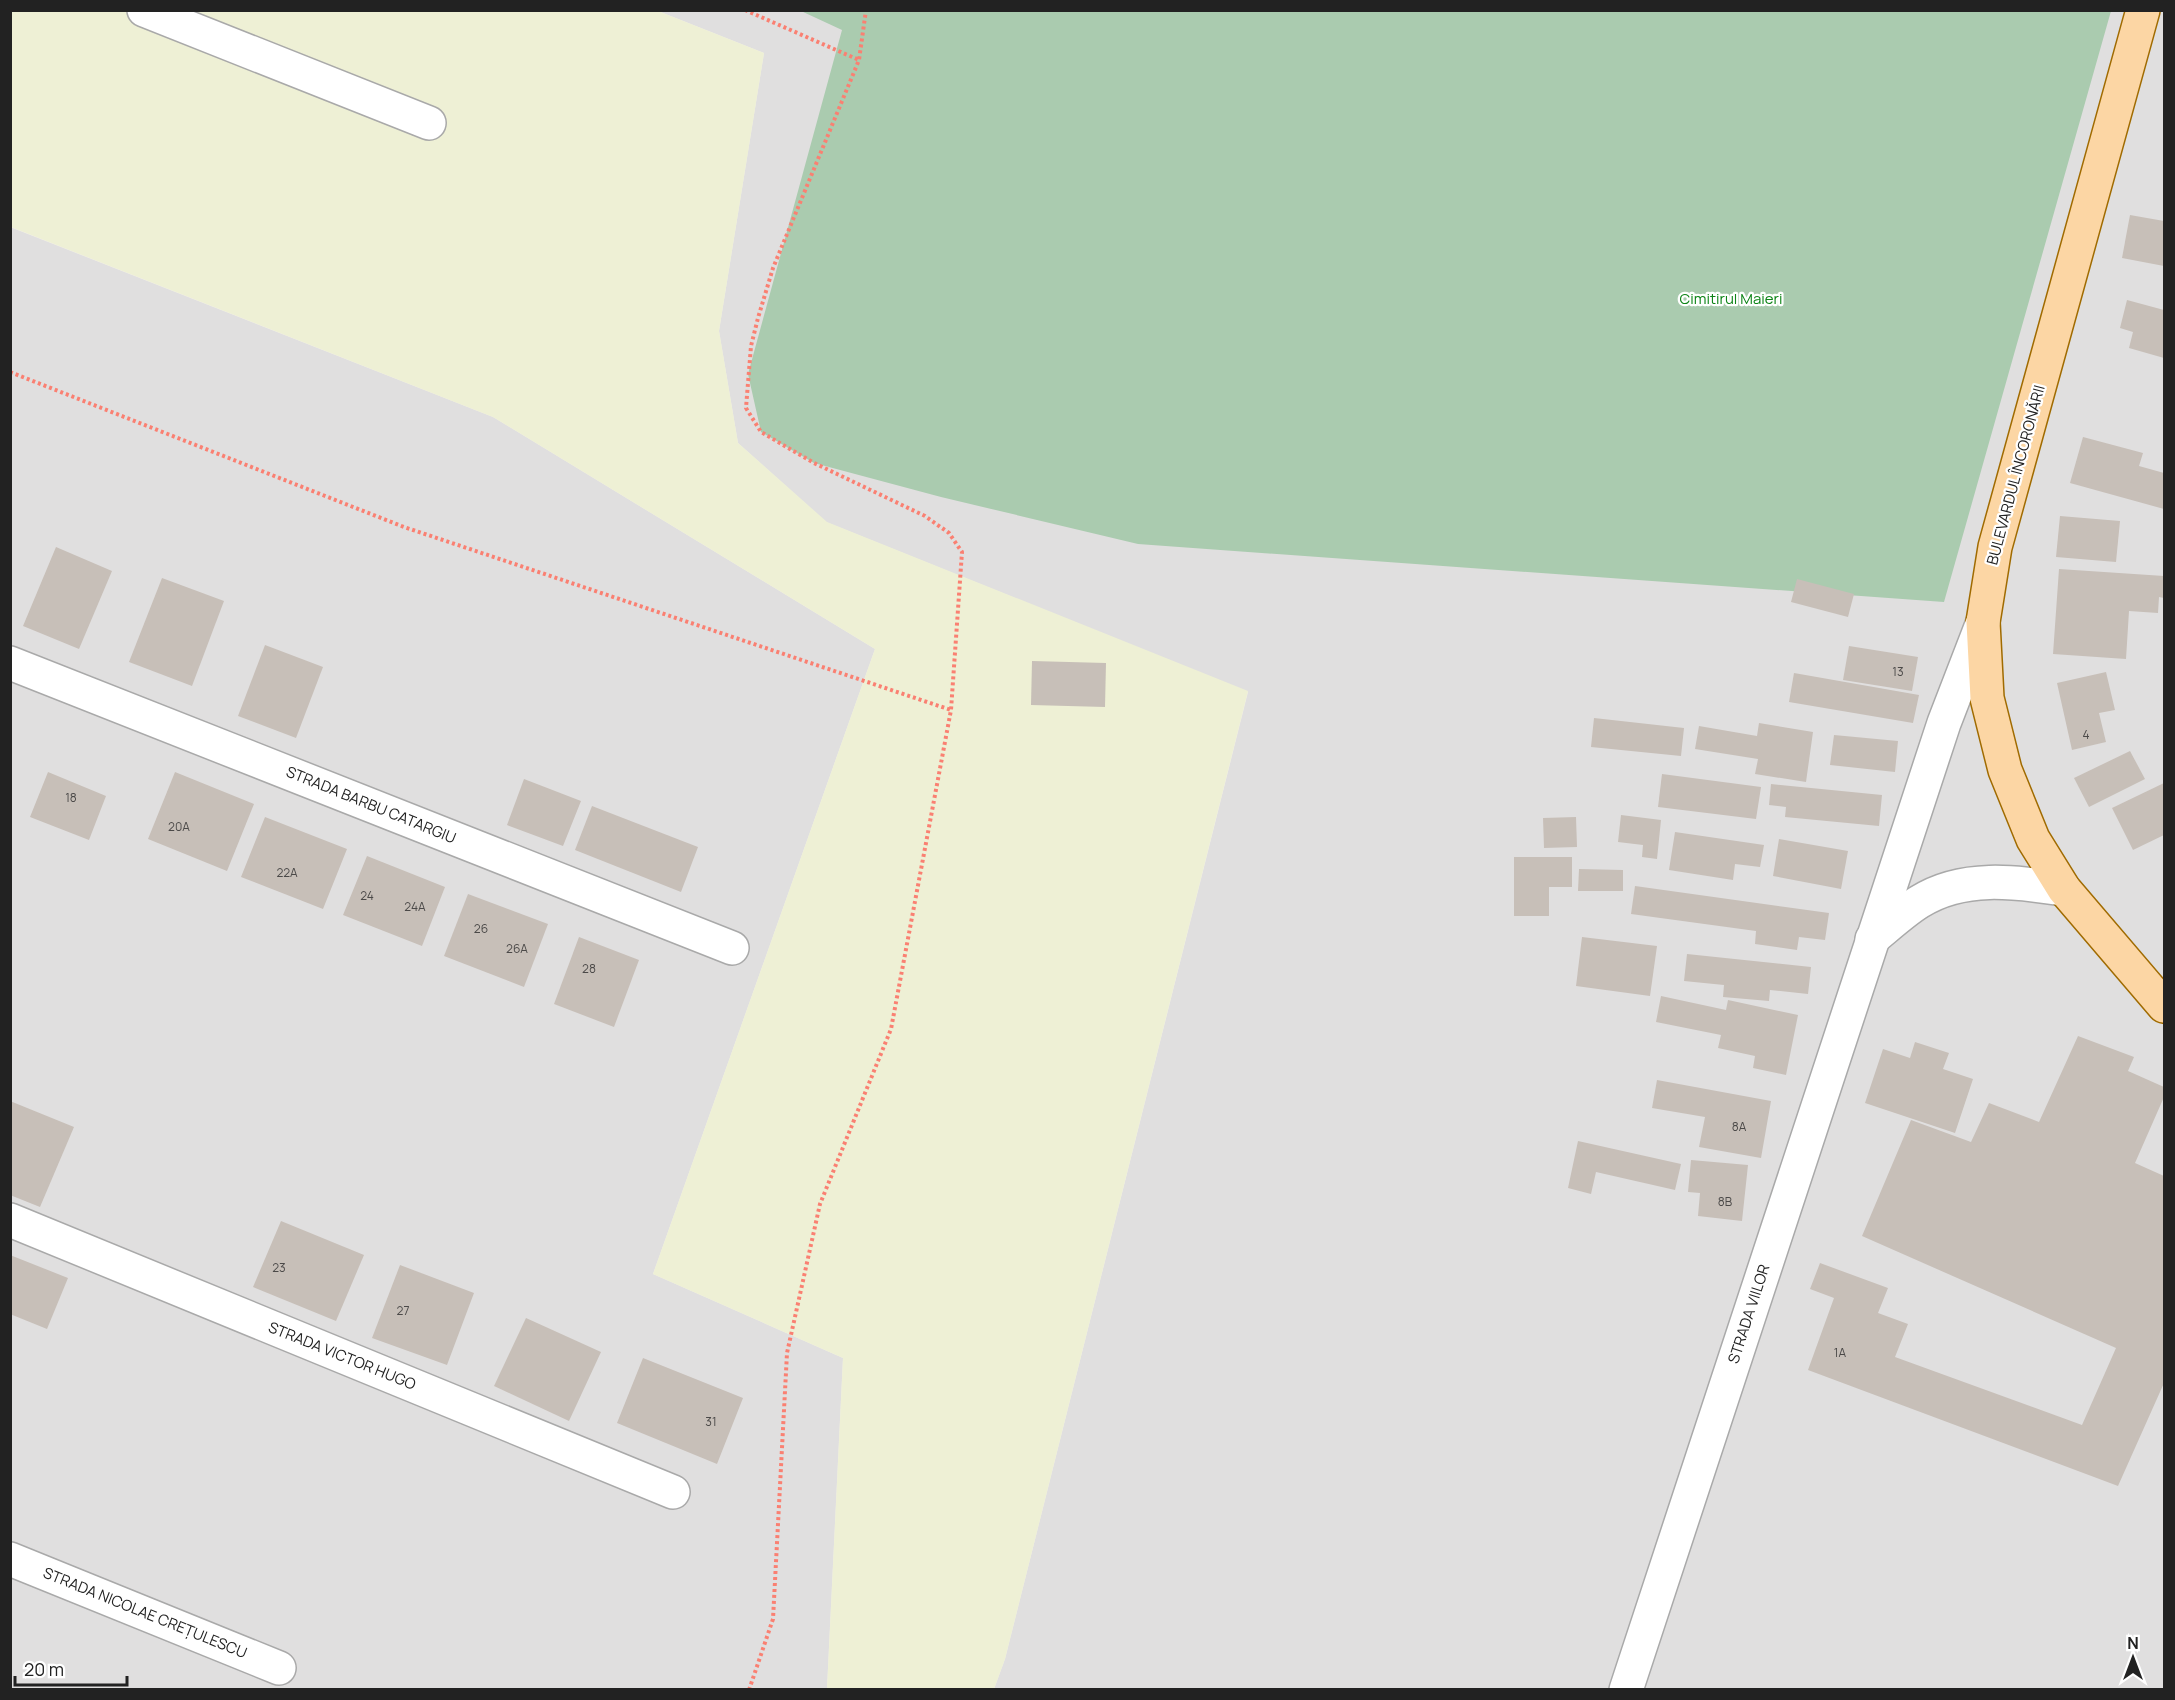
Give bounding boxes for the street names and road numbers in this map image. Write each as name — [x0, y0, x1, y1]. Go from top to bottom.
street label: BULEVARDUL ÎNCORONĂRII — [1981, 383, 2050, 567]
street label: STRADA BARBU CATARGIU — [283, 761, 459, 848]
street label: STRADA VIILOR — [1723, 1262, 1774, 1366]
street label: STRADA VICTOR HUGO — [265, 1316, 419, 1395]
street label: STRADA NICOLAE CREȚULESCU — [40, 1562, 250, 1663]

